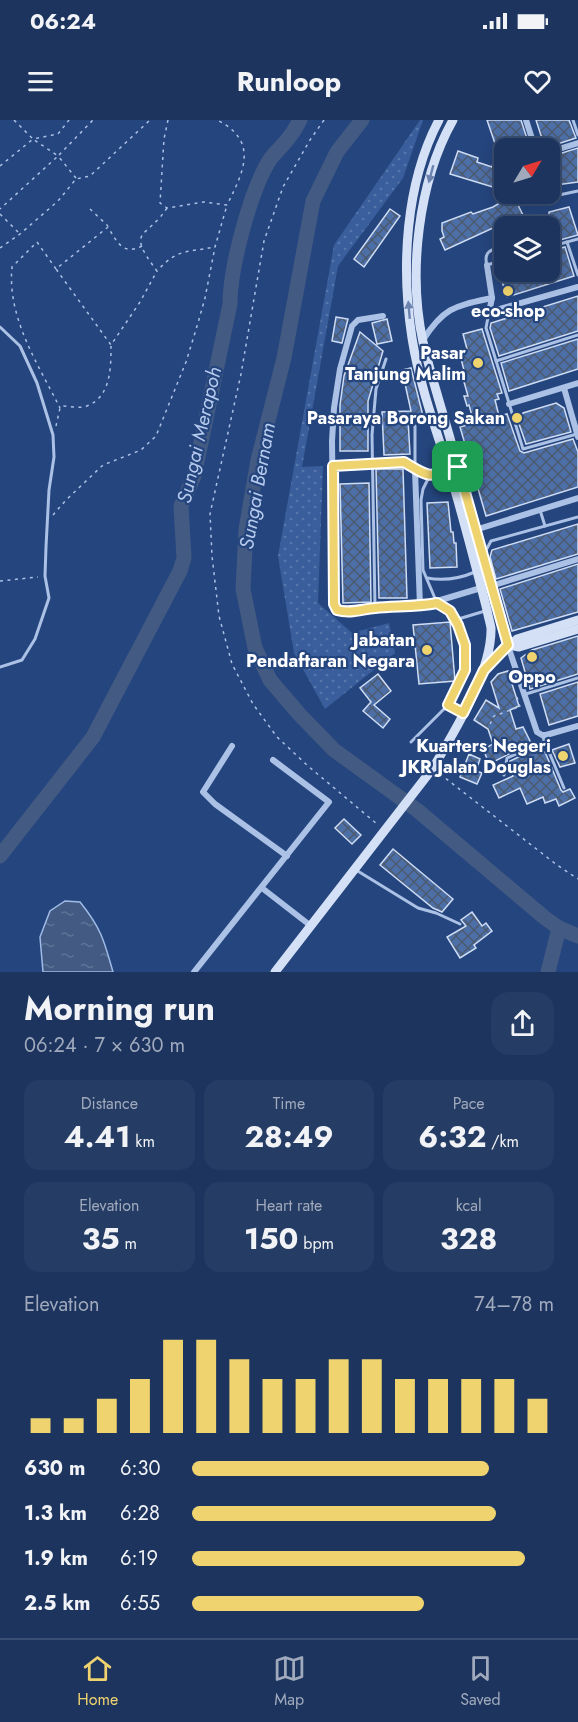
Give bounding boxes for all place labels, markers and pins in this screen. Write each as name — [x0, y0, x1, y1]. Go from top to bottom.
marker: eco-shop — [501, 284, 515, 298]
place label: eco-shop — [471, 298, 545, 324]
place label: Pasar Tanjung Malim — [345, 340, 467, 387]
marker: Pasar Tanjung Malim — [471, 356, 485, 370]
place label: Pasaraya Borong Sakan — [307, 405, 505, 431]
marker: Pasaraya Borong Sakan — [510, 411, 524, 425]
pin — [432, 441, 483, 492]
place label: Jabatan Pendaftaran Negara — [246, 627, 415, 674]
marker: Jabatan Pendaftaran Negara — [420, 643, 434, 657]
marker: Oppo — [525, 650, 539, 664]
place label: Oppo — [508, 664, 556, 690]
place label: Kuarters Negeri JKR Jalan Douglas — [399, 733, 551, 780]
marker: Kuarters Negeri JKR Jalan Douglas — [556, 749, 570, 763]

